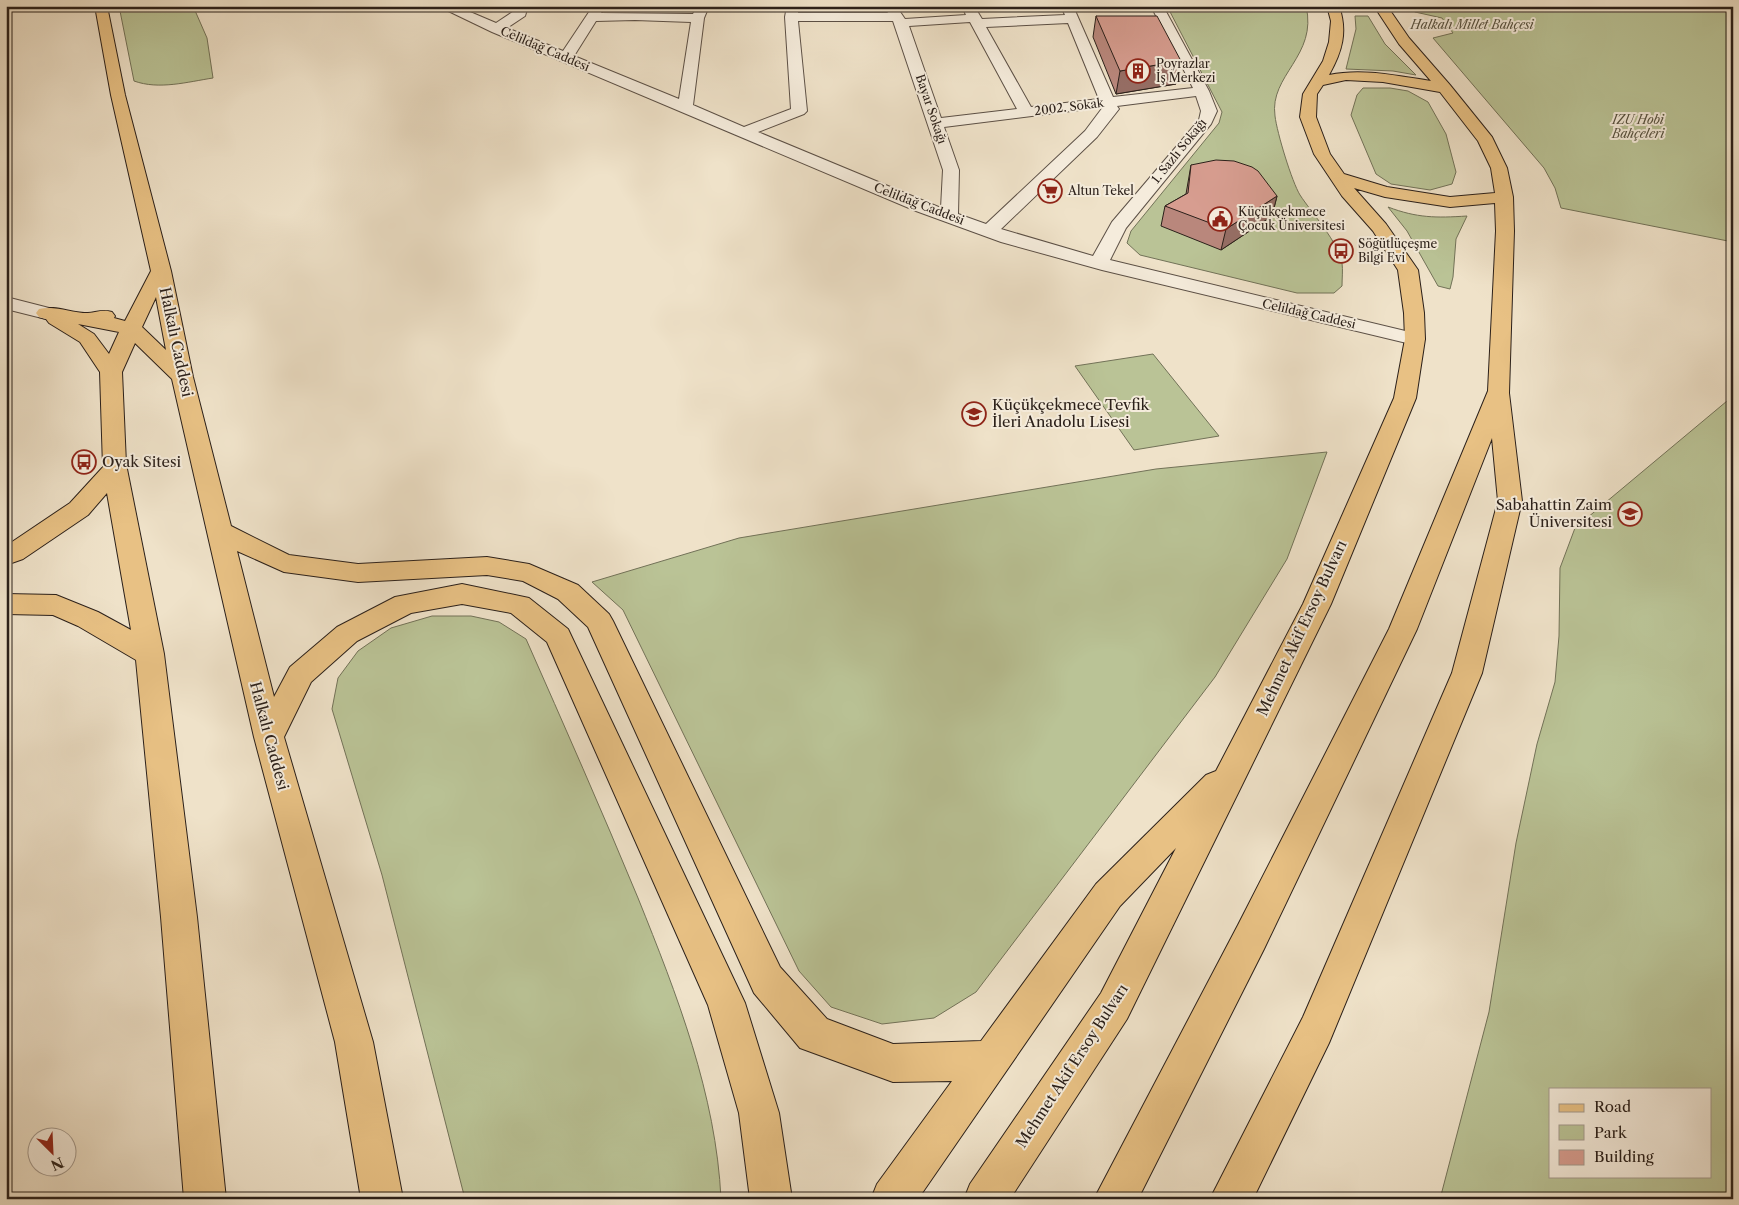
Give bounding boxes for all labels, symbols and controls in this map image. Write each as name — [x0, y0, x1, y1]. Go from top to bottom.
park label: Halkalı Millet Bahçesi — [1410, 17, 1535, 32]
street label: Celildağ Caddesi — [498, 23, 592, 74]
place label: Poyrazlar İş Merkezi — [1156, 56, 1216, 85]
building icon: Poyrazlar İş Merkezi — [1125, 58, 1151, 84]
street label: Bayar Sokağı — [913, 72, 950, 146]
street label: 2002. Sokak — [1033, 95, 1106, 118]
park label: IZU Hobi Bahçeleri — [1611, 112, 1665, 141]
street label: 1. Sazlı Sokağı — [1148, 115, 1209, 186]
supermarket icon: Altun Tekel — [1037, 178, 1063, 204]
street label: Celildağ Caddesi — [872, 179, 967, 228]
place label: Altun Tekel — [1067, 183, 1134, 198]
place label: Küçükçekmece Çocuk Üniversitesi — [1238, 204, 1345, 233]
public building icon: Küçükçekmece Çocuk Üniversitesi — [1207, 206, 1233, 232]
place label: Söğütlüçeşme Bilgi Evi — [1358, 236, 1438, 265]
bus stop icon: Söğütlüçeşme Bilgi Evi — [1328, 238, 1354, 264]
street label: Halkalı Caddesi — [156, 285, 197, 399]
street label: Celildağ Caddesi — [1261, 295, 1358, 332]
place label: Küçükçekmece Tevfik İleri Anadolu Lisesi — [992, 395, 1151, 431]
school or university icon: Küçükçekmece Tevfik İleri Anadolu Lisesi — [961, 401, 987, 427]
bus stop icon: Oyak Sitesi — [71, 449, 97, 475]
place label: Oyak Sitesi — [102, 452, 181, 471]
place label: Sabahattin Zaim Üniversitesi — [1496, 495, 1612, 531]
school or university icon: Sabahattin Zaim Üniversitesi — [1617, 501, 1643, 527]
street label: Mehmet Akif Ersoy Bulvarı — [1252, 537, 1351, 719]
street label: Halkalı Caddesi — [246, 679, 293, 793]
street label: Mehmet Akif Ersoy Bulvarı — [1011, 980, 1132, 1151]
legend — [1549, 1088, 1712, 1178]
text: Road — [1594, 1097, 1631, 1116]
text: Park — [1594, 1123, 1628, 1142]
north arrow — [28, 1128, 78, 1178]
text: Building — [1594, 1147, 1654, 1166]
text: N — [48, 1153, 67, 1175]

